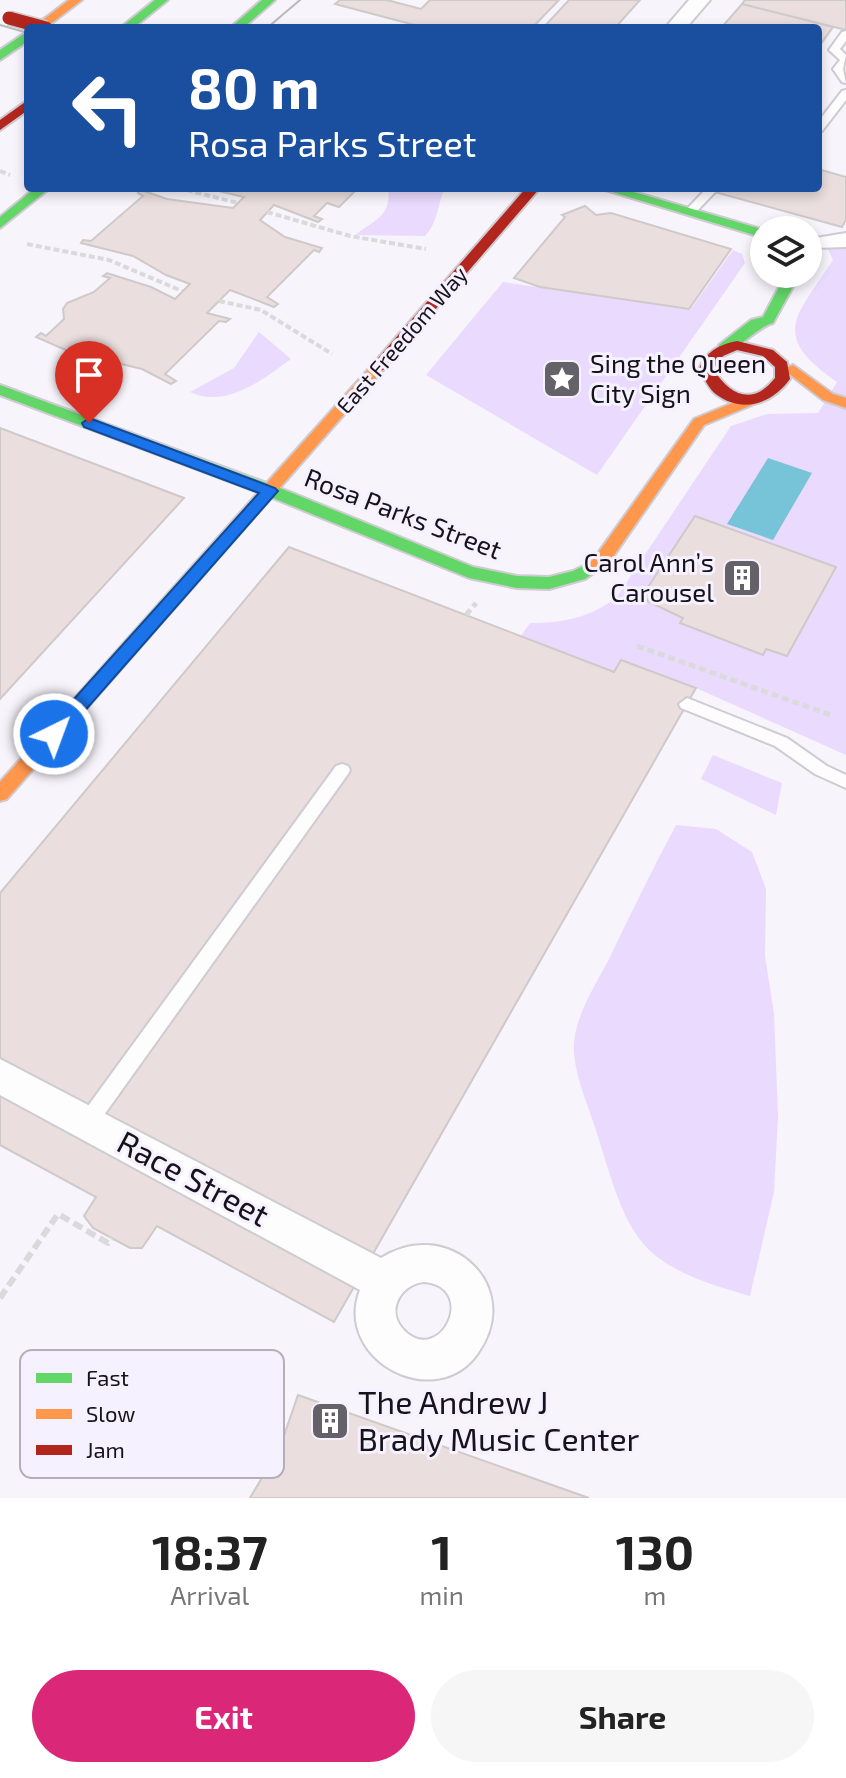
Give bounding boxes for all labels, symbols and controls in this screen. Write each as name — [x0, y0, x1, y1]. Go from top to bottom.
text: 80 m — [188, 53, 320, 120]
icon: left — [56, 56, 160, 160]
text: Rosa Parks Street — [188, 121, 477, 164]
map controls — [750, 216, 822, 288]
button: layers — [750, 216, 822, 288]
street label: East Freedom Way — [330, 260, 472, 418]
pin — [55, 341, 123, 423]
place label: Sing the Queen City Sign — [590, 347, 766, 408]
icon: arrive — [67, 353, 111, 397]
place icon: Sing the Queen City Sign — [541, 358, 583, 400]
street label: Rosa Parks Street — [301, 461, 506, 564]
place label: Carol Ann’s Carousel — [583, 546, 714, 607]
building icon: Carol Ann’s Carousel — [721, 557, 763, 599]
position arrow — [12, 692, 96, 776]
street label: Race Street — [112, 1121, 276, 1233]
legend — [20, 1350, 284, 1478]
text: Fast — [86, 1364, 129, 1390]
place label: The Andrew J Brady Music Center — [358, 1382, 640, 1457]
text: Slow — [86, 1400, 135, 1426]
building icon: The Andrew J Brady Music Center — [309, 1400, 351, 1442]
text: Jam — [86, 1436, 125, 1462]
text: 18:37 — [152, 1522, 268, 1580]
text: 1 — [431, 1522, 452, 1580]
text: 130 — [616, 1522, 694, 1580]
text: Arrival — [170, 1579, 249, 1610]
text: min — [419, 1579, 464, 1610]
text: m — [643, 1579, 666, 1610]
button: Exit — [32, 1670, 415, 1762]
button: Share — [431, 1670, 814, 1762]

